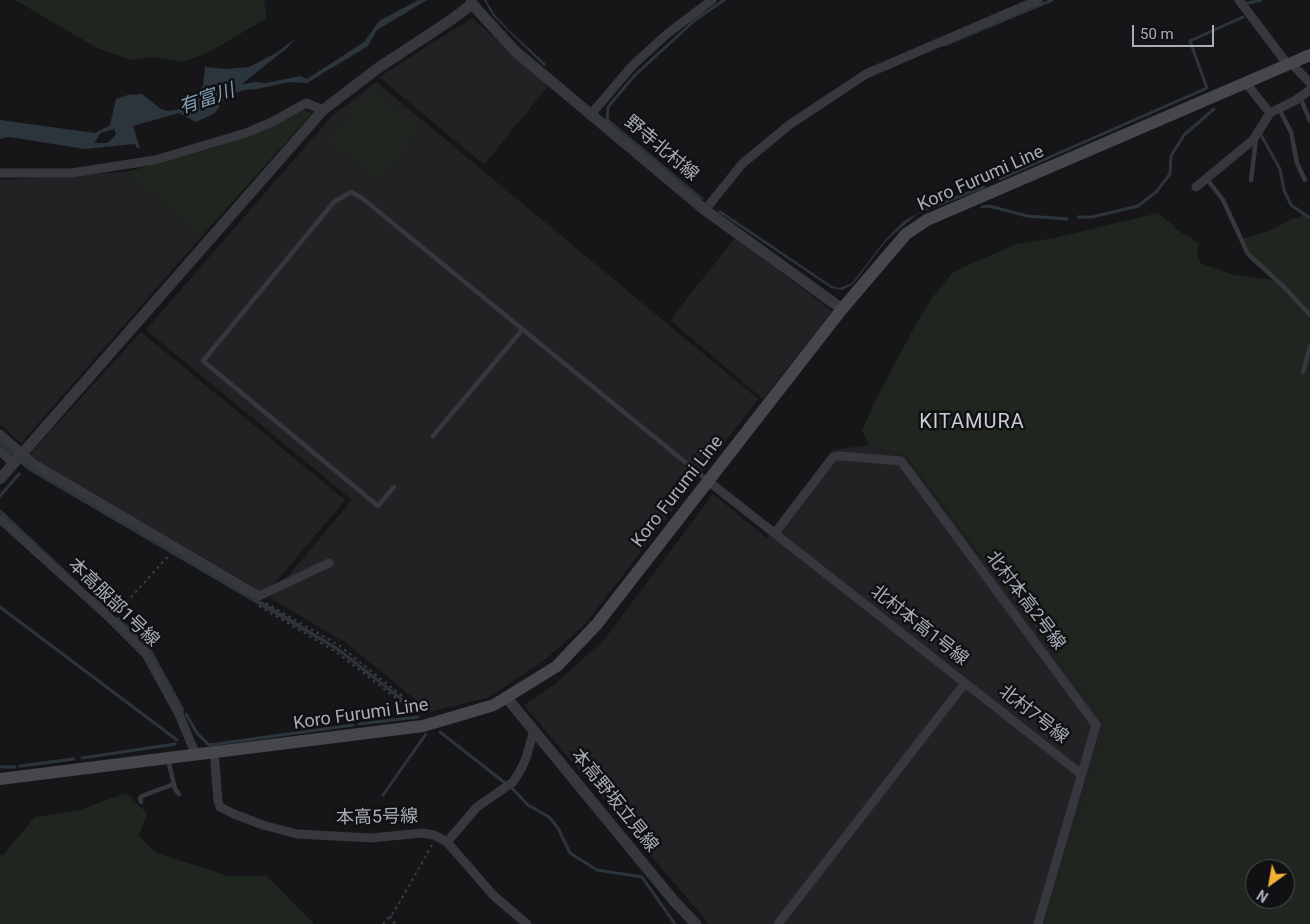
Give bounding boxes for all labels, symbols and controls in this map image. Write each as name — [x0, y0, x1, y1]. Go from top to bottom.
scale bar — [1135, 15, 1218, 47]
text: 50 m — [1140, 25, 1174, 43]
water label: 有富川 — [176, 80, 238, 120]
street label: 野寺北村線 — [620, 112, 702, 186]
street label: Koro Furumi Line — [915, 142, 1047, 216]
district label: KITAMURA — [918, 411, 1026, 435]
street label: Koro Furumi Line — [628, 432, 728, 552]
street label: 北村本高2号線 — [981, 547, 1069, 655]
street label: 本高服部1号線 — [63, 554, 163, 652]
street label: 北村本高1号線 — [866, 581, 972, 671]
street label: 北村7号線 — [994, 681, 1072, 749]
street label: Koro Furumi Line — [292, 695, 430, 735]
street label: 本高野坂立見線 — [566, 745, 662, 857]
street label: 本高5号線 — [336, 806, 418, 830]
north arrow — [1245, 859, 1295, 909]
text: N — [1254, 886, 1271, 905]

